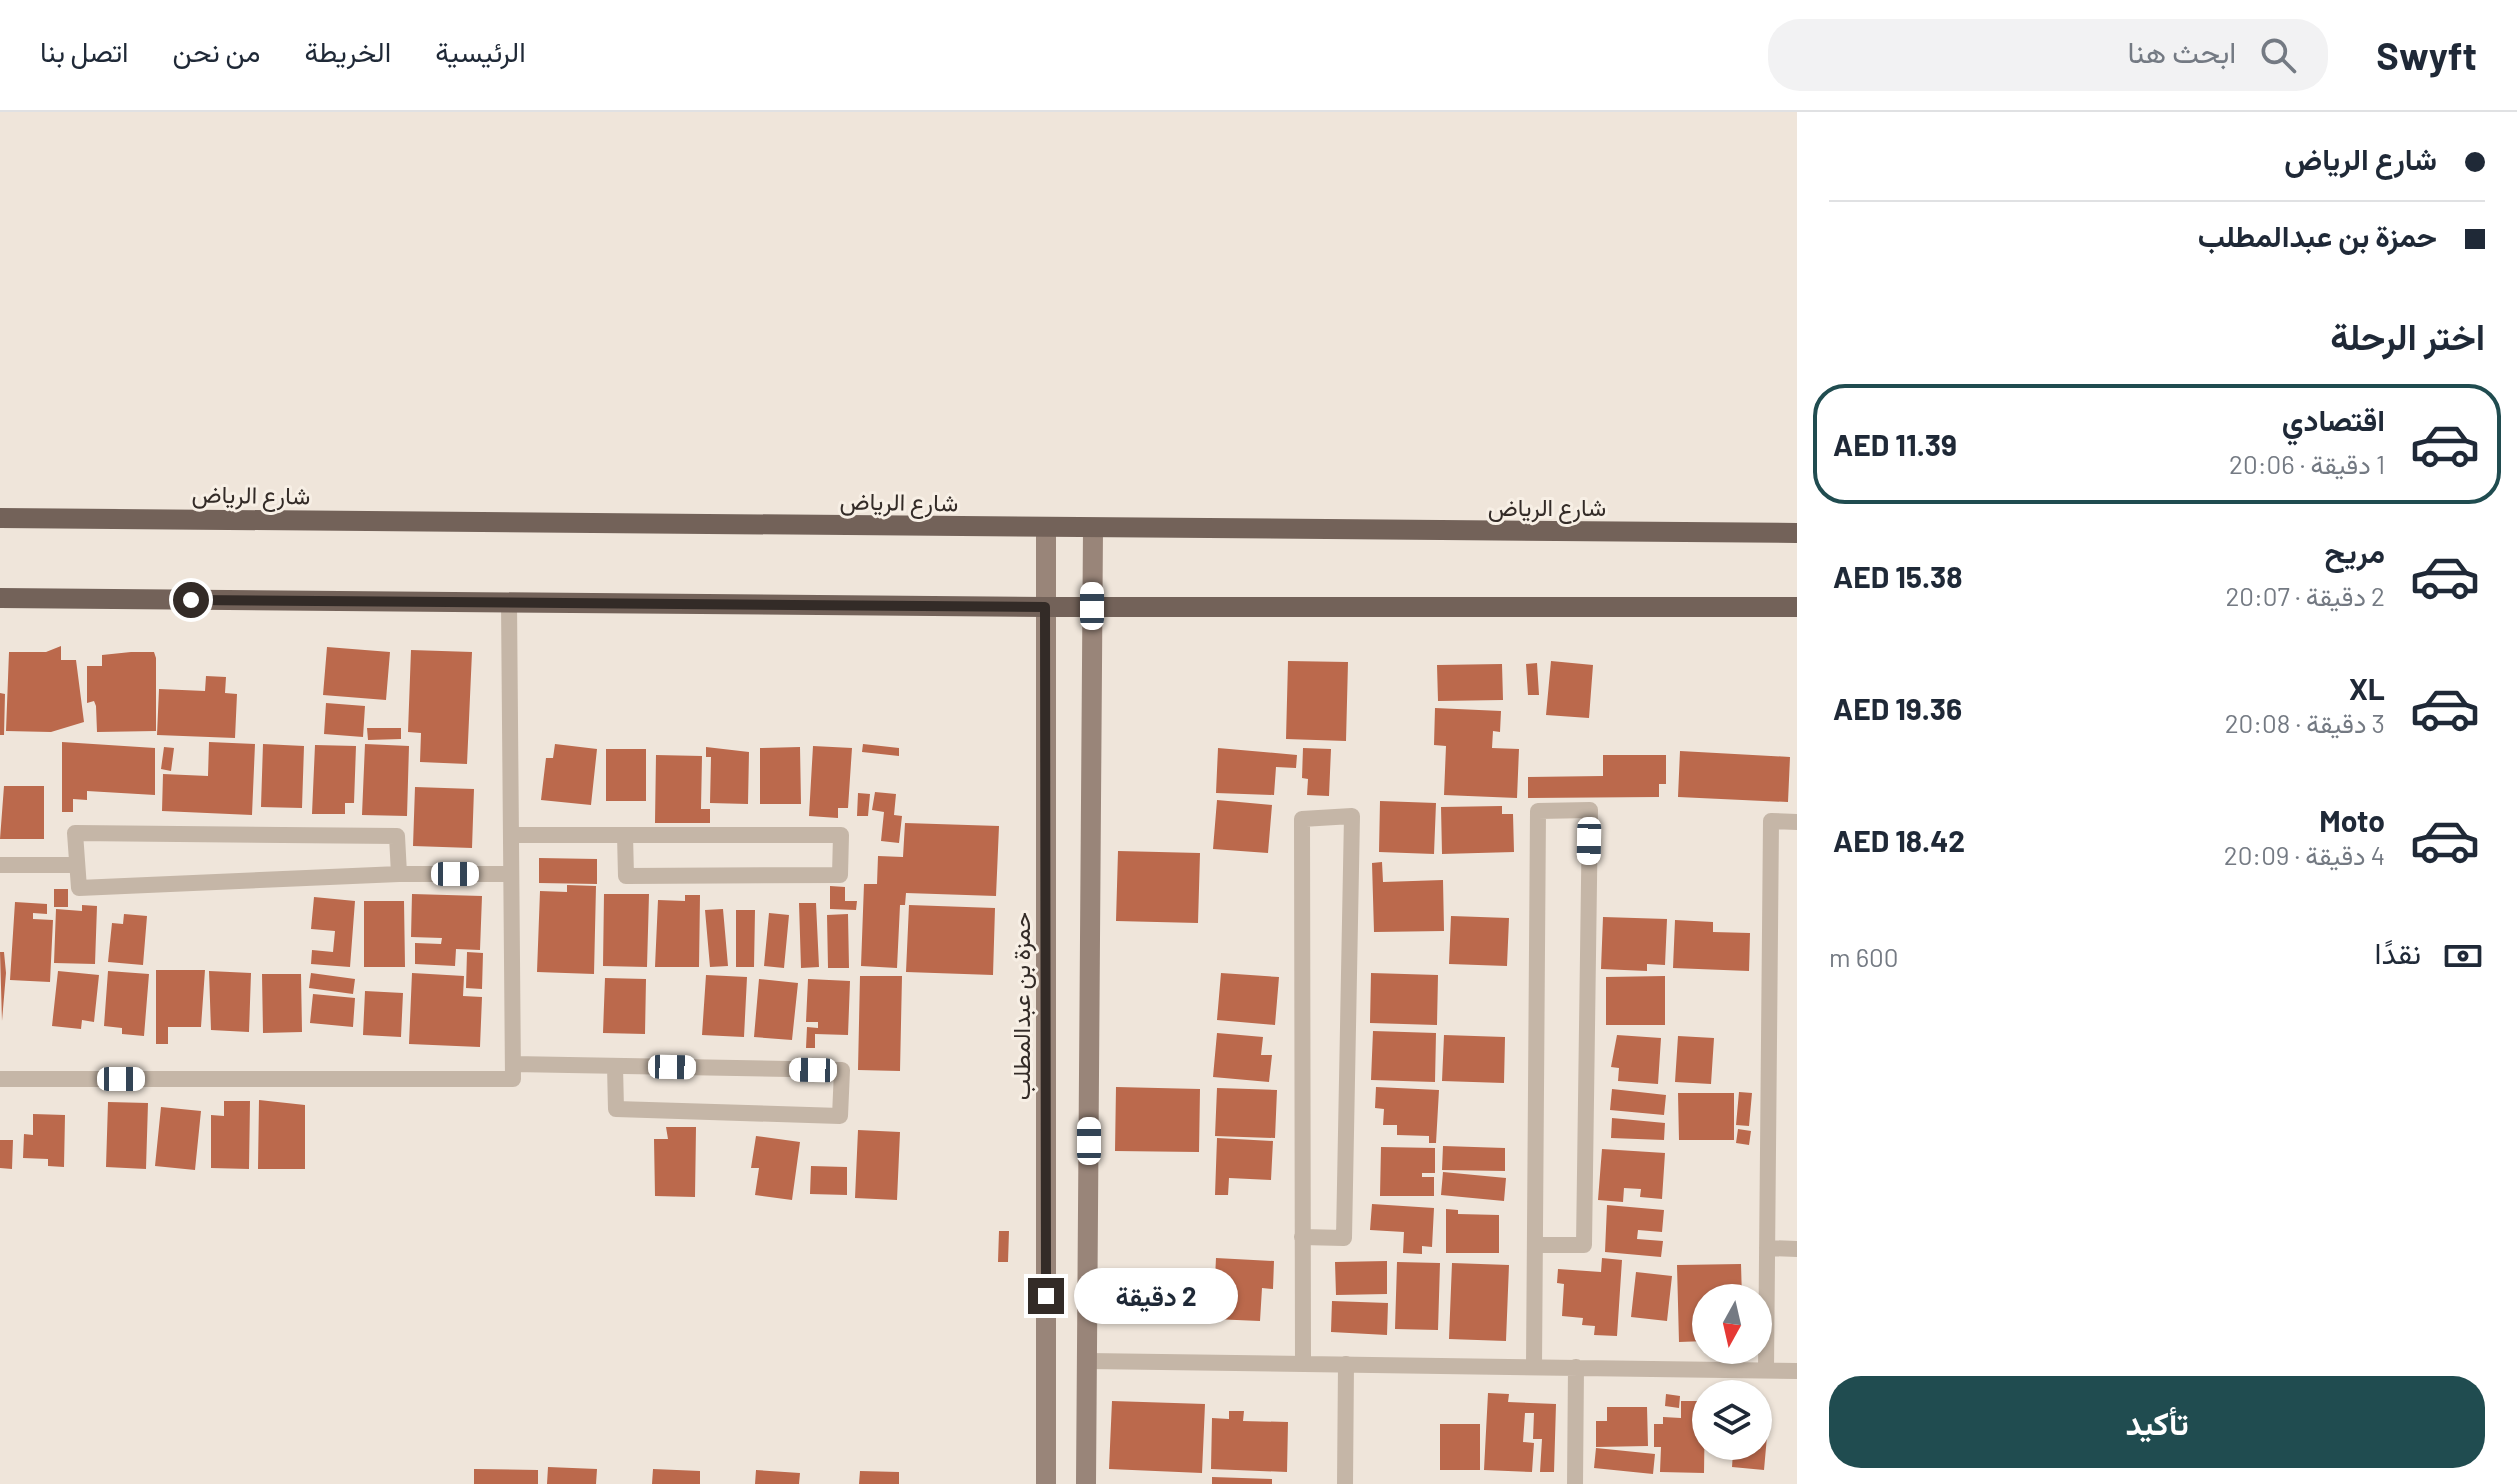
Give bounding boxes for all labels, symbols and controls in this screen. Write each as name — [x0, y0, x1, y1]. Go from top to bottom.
search box — [1768, 19, 2328, 91]
text: Swyft — [2376, 32, 2477, 78]
text: ابحث هنا — [2127, 33, 2236, 69]
icon: search — [2256, 33, 2300, 77]
text: اتصل بنا — [40, 34, 129, 68]
text: من نحن — [173, 34, 261, 68]
text: الخريطة — [305, 34, 391, 68]
text: الرئيسية — [435, 34, 526, 68]
text: شارع الرياض — [2284, 140, 2437, 176]
text: حمزة بن عبدالمطلب — [2198, 217, 2437, 253]
text: اختر الرحلة — [2330, 314, 2485, 357]
text: اقتصادي — [2282, 401, 2385, 437]
icon: car — [2409, 408, 2481, 480]
text: AED 11.39 — [1833, 426, 1957, 462]
text: 1 دقيقة · 20:06 — [2229, 448, 2385, 479]
street label: شارع الرياض — [191, 478, 311, 513]
street label: شارع الرياض — [839, 485, 959, 520]
street label: شارع الرياض — [1488, 492, 1606, 524]
text: مريح — [2325, 533, 2385, 569]
icon: car — [2409, 540, 2481, 612]
text: AED 15.38 — [1833, 558, 1963, 594]
text: 2 دقيقة · 20:07 — [2225, 580, 2385, 611]
route start — [173, 582, 209, 618]
car — [1080, 582, 1104, 630]
text: XL — [2349, 670, 2385, 706]
icon: car — [2409, 672, 2481, 744]
text: AED 19.36 — [1833, 690, 1962, 726]
text: 3 دقيقة · 20:08 — [2225, 707, 2385, 738]
text: Moto — [2319, 802, 2385, 838]
icon: car — [2409, 804, 2481, 876]
car — [1577, 817, 1601, 865]
text: AED 18.42 — [1833, 822, 1965, 858]
text: 4 دقيقة · 20:09 — [2224, 839, 2385, 870]
car — [431, 862, 479, 886]
street label: حمزة بن عبدالمطلب — [1006, 912, 1037, 1100]
text: نقدًا — [2375, 934, 2421, 970]
icon: cash — [2441, 934, 2485, 978]
text: 600 m — [1829, 941, 1899, 972]
car — [648, 1055, 696, 1079]
car — [789, 1058, 837, 1082]
car — [97, 1067, 145, 1091]
car — [1077, 1117, 1101, 1165]
callout: 2 دقيقة — [1074, 1268, 1238, 1324]
route end — [1028, 1278, 1064, 1314]
text: 2 دقيقة — [1115, 1280, 1197, 1311]
north arrow — [1692, 1284, 1772, 1364]
map controls — [1692, 1284, 1772, 1460]
button: تأكيد — [1829, 1376, 2485, 1468]
button: layers — [1692, 1380, 1772, 1460]

